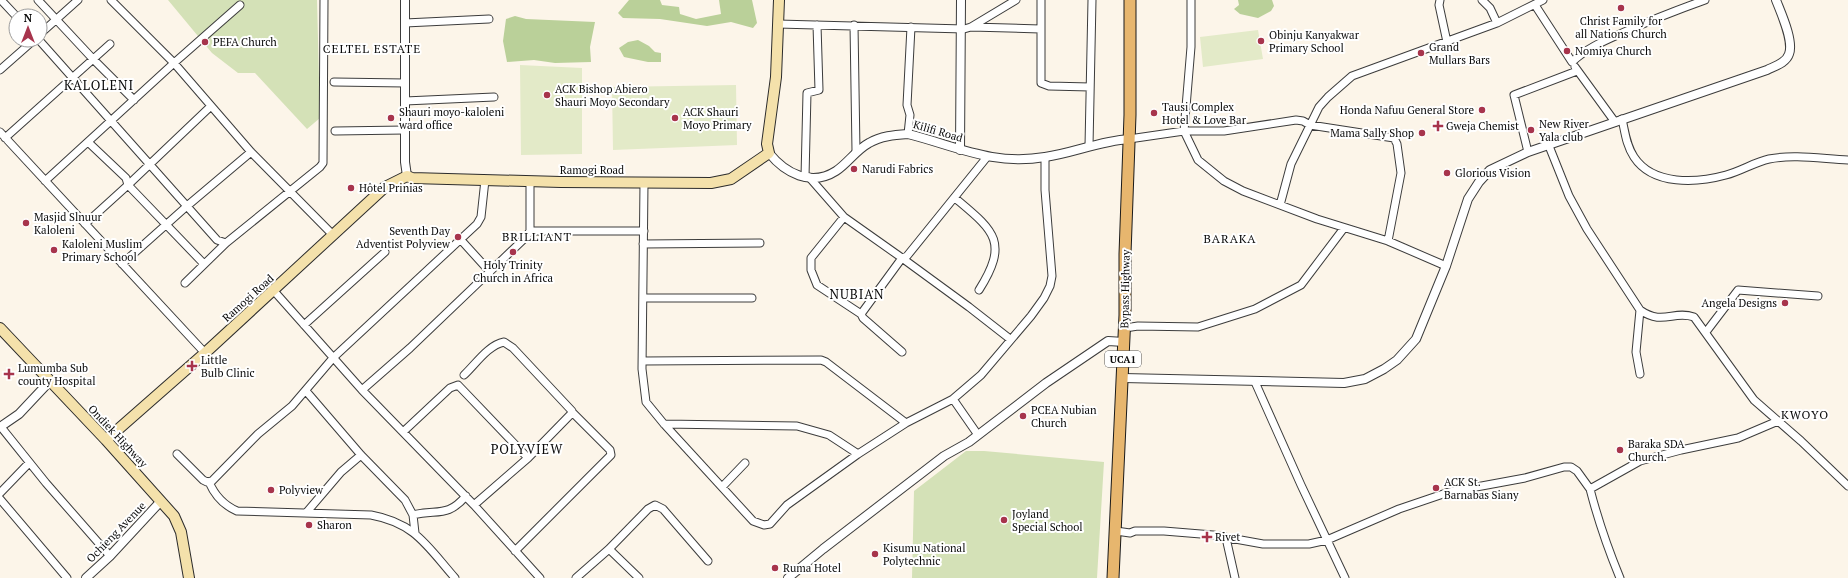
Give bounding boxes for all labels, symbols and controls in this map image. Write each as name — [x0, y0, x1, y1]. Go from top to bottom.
marker: Christ Family for all Nations Church — [1616, 3, 1626, 13]
north arrow — [8, 8, 48, 48]
text: N — [24, 11, 33, 25]
place label: Christ Family for all Nations Church — [1575, 14, 1667, 41]
place label: Obinju Kanyakwar Primary School — [1269, 28, 1360, 55]
place label: PEFA Church — [213, 35, 277, 49]
marker: Obinju Kanyakwar Primary School — [1256, 36, 1266, 46]
marker: PEFA Church — [200, 37, 210, 47]
place label: Grand Mullars Bars — [1429, 40, 1490, 67]
district label: CELTEL ESTATE — [323, 41, 421, 56]
place label: Nomiya Church — [1575, 44, 1652, 58]
marker: Nomiya Church — [1562, 46, 1572, 56]
marker: Grand Mullars Bars — [1416, 48, 1426, 58]
district label: KALOLENI — [64, 76, 134, 94]
place label: ACK Bishop Abiero Shauri Moyo Secondary — [555, 82, 670, 109]
marker: ACK Bishop Abiero Shauri Moyo Secondary — [542, 90, 552, 100]
place label: Tausi Complex Hotel & Love Bar — [1162, 100, 1247, 127]
place label: Honda Nafuu General Store — [1340, 103, 1474, 117]
place label: Shauri moyo-kaloleni ward office — [398, 105, 504, 132]
place label: ACK Shauri Moyo Primary — [683, 105, 752, 132]
marker: Honda Nafuu General Store — [1477, 105, 1487, 115]
marker: Tausi Complex Hotel & Love Bar — [1149, 108, 1159, 118]
marker: Shauri moyo-kaloleni ward office — [386, 113, 396, 123]
marker: ACK Shauri Moyo Primary — [670, 113, 680, 123]
street label: Kilifi Road — [912, 117, 964, 145]
place label: New River Yala club — [1539, 117, 1589, 144]
place label: Gweja Chemist — [1446, 119, 1519, 133]
marker: Gweja Chemist — [1433, 121, 1443, 131]
marker: New River Yala club — [1526, 125, 1536, 135]
place label: Mama Sally Shop — [1330, 126, 1414, 140]
marker: Mama Sally Shop — [1417, 128, 1427, 138]
place label: Narudi Fabrics — [862, 162, 933, 176]
street label: Ramogi Road — [560, 163, 624, 177]
marker: Narudi Fabrics — [849, 164, 859, 174]
place label: Glorious Vision — [1455, 166, 1531, 180]
marker: Glorious Vision — [1442, 168, 1452, 178]
place label: Hôtel Prinias — [359, 181, 423, 195]
marker: Hôtel Prinias — [346, 183, 356, 193]
place label: Masjid Slnuur Kaloleni — [34, 210, 102, 237]
marker: Masjid Slnuur Kaloleni — [21, 218, 31, 228]
place label: Seventh Day Adventist Polyview — [356, 224, 451, 251]
district label: BRILLIANT — [502, 229, 572, 244]
district label: BARAKA — [1203, 231, 1257, 246]
marker: Seventh Day Adventist Polyview — [453, 232, 463, 242]
place label: Kaloleni Muslim Primary School — [62, 237, 143, 264]
marker: Kaloleni Muslim Primary School — [49, 245, 59, 255]
marker: Holy Trinity Church in Africa — [508, 247, 518, 257]
street label: Bypass Highway — [1117, 249, 1133, 329]
place label: Holy Trinity Church in Africa — [473, 258, 554, 285]
street label: Ramogi Road — [219, 271, 277, 325]
district label: NUBIAN — [829, 285, 885, 303]
place label: Angela Designs — [1702, 296, 1777, 310]
marker: Angela Designs — [1780, 298, 1790, 308]
road number: UCA1 — [1105, 351, 1141, 367]
place label: Little Bulb Clinic — [201, 353, 255, 380]
marker: Little Bulb Clinic — [186, 360, 198, 372]
place label: Lumumba Sub county Hospital — [18, 361, 96, 388]
marker: Lumumba Sub county Hospital — [3, 368, 15, 380]
street label: Ondiek Highway — [85, 402, 151, 471]
place label: PCEA Nubian Church — [1031, 403, 1097, 430]
district label: KWOYO — [1781, 407, 1829, 422]
marker: PCEA Nubian Church — [1018, 411, 1028, 421]
place label: Baraka SDA Church. — [1628, 437, 1685, 464]
district label: POLYVIEW — [491, 440, 563, 458]
marker: Baraka SDA Church. — [1615, 445, 1625, 455]
place label: ACK St. Barnabas Siany — [1444, 475, 1519, 502]
place label: Polyview — [279, 483, 324, 497]
marker: ACK St. Barnabas Siany — [1431, 483, 1441, 493]
marker: Polyview — [266, 485, 276, 495]
street label: Ochieng Avenue — [83, 498, 149, 565]
place label: Joyland Special School — [1012, 507, 1083, 534]
marker: Joyland Special School — [999, 515, 1009, 525]
place label: Sharon — [317, 518, 352, 532]
marker: Sharon — [304, 520, 314, 530]
place label: Rivet — [1215, 530, 1240, 544]
marker: Rivet — [1202, 532, 1212, 542]
place label: Kisumu National Polytechnic — [883, 541, 965, 568]
marker: Kisumu National Polytechnic — [870, 549, 880, 559]
place label: Ruma Hotel — [783, 561, 841, 575]
marker: Ruma Hotel — [770, 563, 780, 573]

